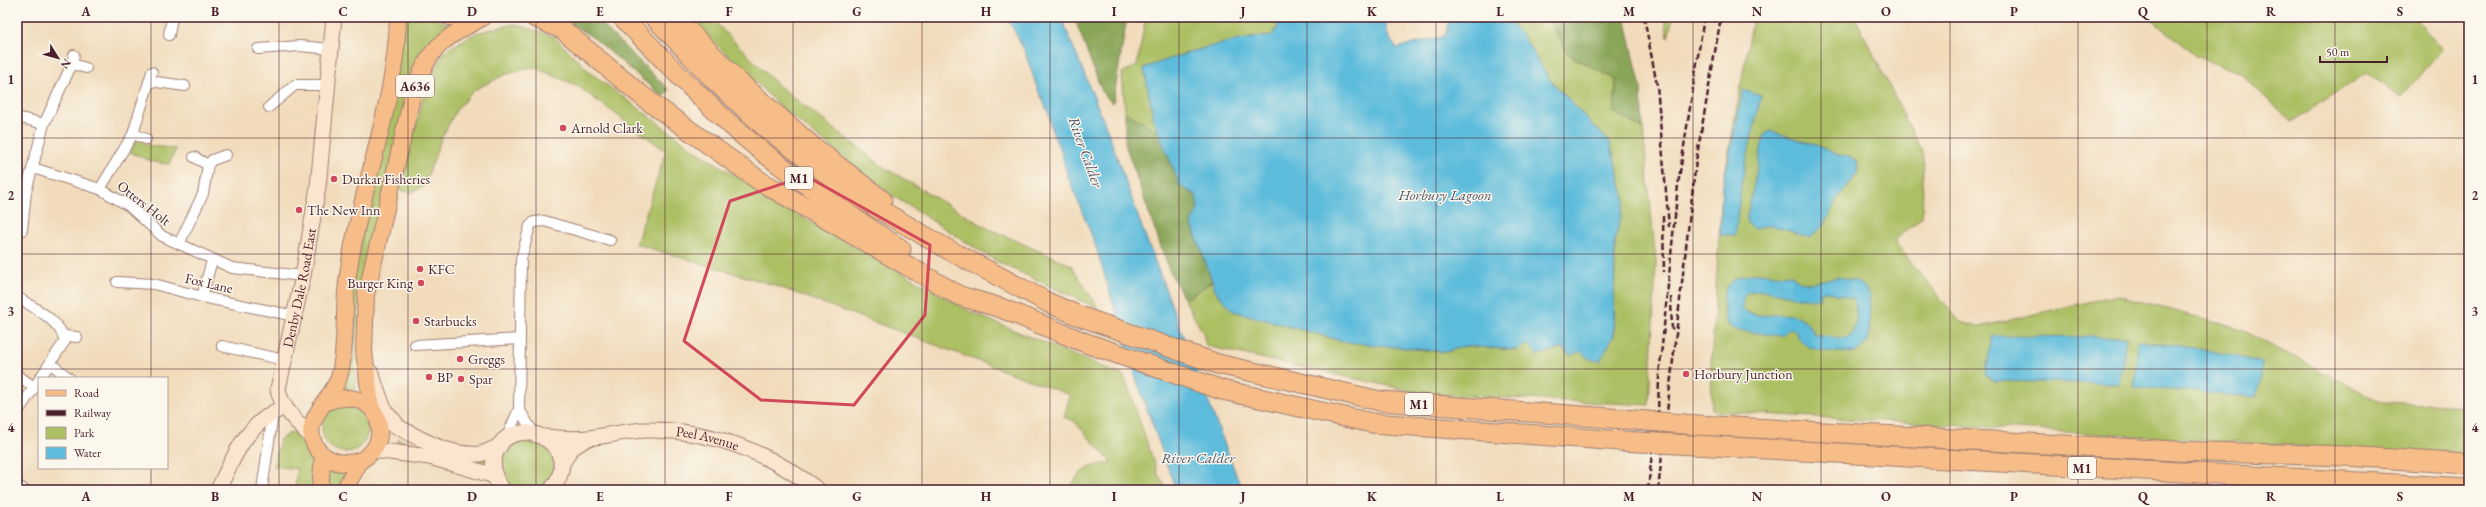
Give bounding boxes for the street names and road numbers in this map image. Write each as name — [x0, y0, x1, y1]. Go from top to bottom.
road number: A636 — [396, 75, 434, 97]
road number: M1 — [785, 167, 813, 189]
street label: Otters Holt — [114, 177, 175, 230]
street label: Denby Dale Road East — [278, 226, 320, 349]
street label: Fox Lane — [183, 269, 235, 297]
road number: M1 — [1405, 393, 1433, 415]
street label: Peel Avenue — [675, 422, 742, 454]
road number: M1 — [2068, 457, 2096, 479]

